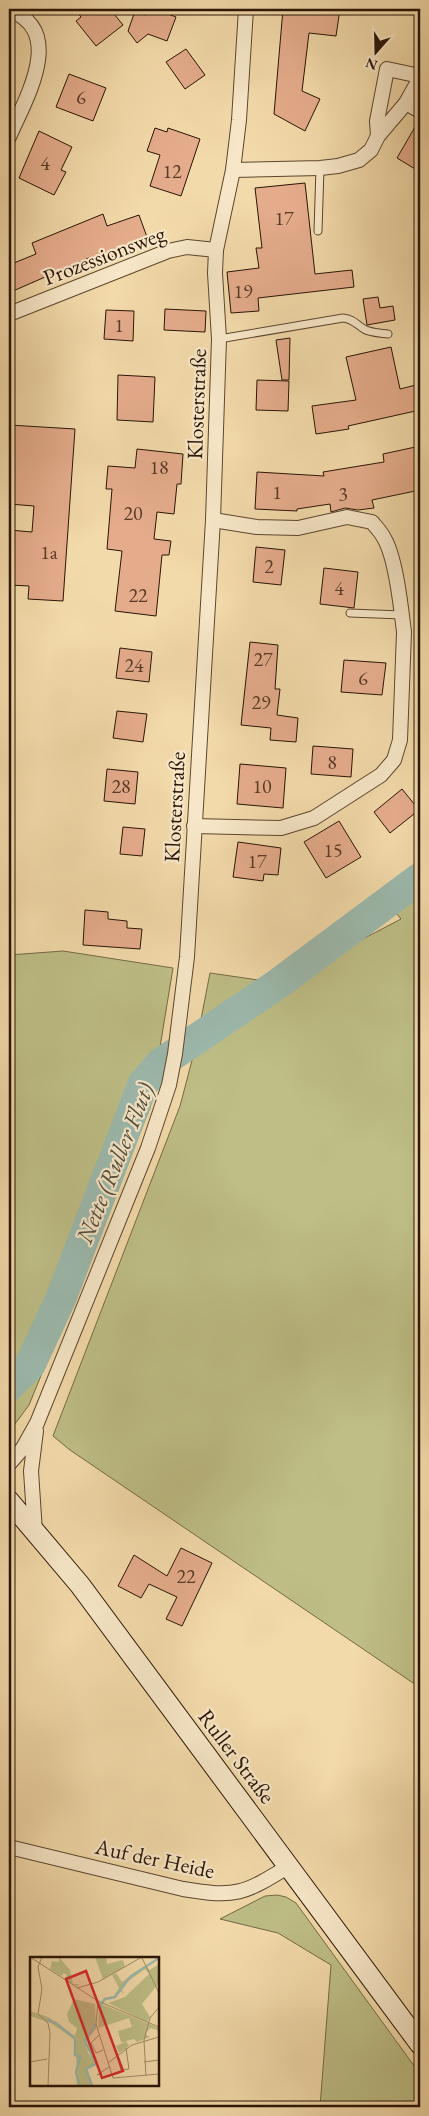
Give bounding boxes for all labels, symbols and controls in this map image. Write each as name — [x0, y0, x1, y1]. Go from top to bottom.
north arrow — [352, 28, 402, 78]
text: N — [363, 54, 380, 75]
house number: 6 — [76, 84, 86, 110]
house number: 4 — [40, 150, 50, 176]
house number: 12 — [162, 158, 182, 184]
house number: 17 — [274, 205, 294, 231]
street label: Prozessionsweg — [39, 219, 170, 292]
house number: 19 — [233, 278, 253, 304]
house number: 1 — [114, 312, 124, 338]
street label: Klosterstraße — [180, 348, 213, 460]
house number: 18 — [149, 454, 169, 480]
house number: 1 — [272, 479, 282, 505]
house number: 3 — [338, 481, 348, 507]
house number: 20 — [123, 500, 143, 526]
house number: 1a — [40, 539, 58, 565]
house number: 2 — [264, 553, 274, 579]
house number: 4 — [334, 575, 344, 601]
house number: 22 — [128, 582, 148, 608]
house number: 27 — [253, 646, 273, 672]
house number: 24 — [124, 652, 144, 678]
house number: 6 — [358, 665, 368, 691]
house number: 29 — [251, 689, 271, 715]
house number: 8 — [327, 749, 337, 775]
street label: Klosterstraße — [157, 750, 192, 863]
house number: 28 — [111, 773, 131, 799]
house number: 10 — [252, 773, 272, 799]
house number: 15 — [323, 837, 343, 863]
house number: 17 — [247, 848, 267, 874]
water label: Nette (Ruller Flut) — [68, 1077, 161, 1249]
house number: 22 — [176, 1563, 196, 1589]
street label: Ruller Straße — [192, 1703, 282, 1810]
street label: Auf der Heide — [92, 1831, 218, 1885]
inset map — [30, 1957, 159, 2086]

